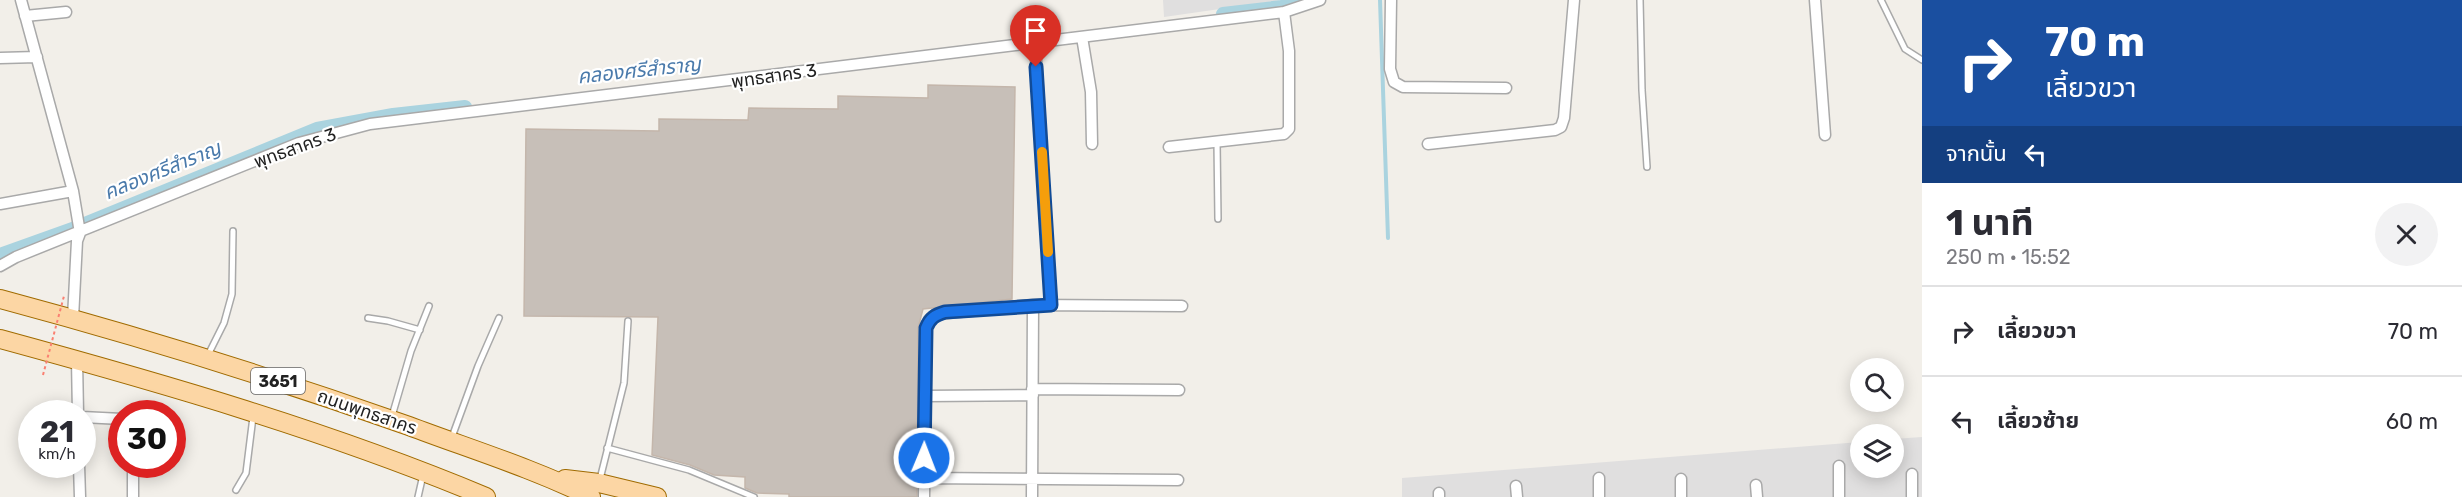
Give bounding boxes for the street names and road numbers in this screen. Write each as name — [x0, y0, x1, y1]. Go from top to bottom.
street label: พุทธสาคร 3 — [730, 59, 818, 93]
street label: พุทธสาคร 3 — [251, 123, 339, 173]
road number: 3651 — [251, 368, 305, 394]
street label: ถนนพุทธสาคร — [314, 385, 420, 439]

